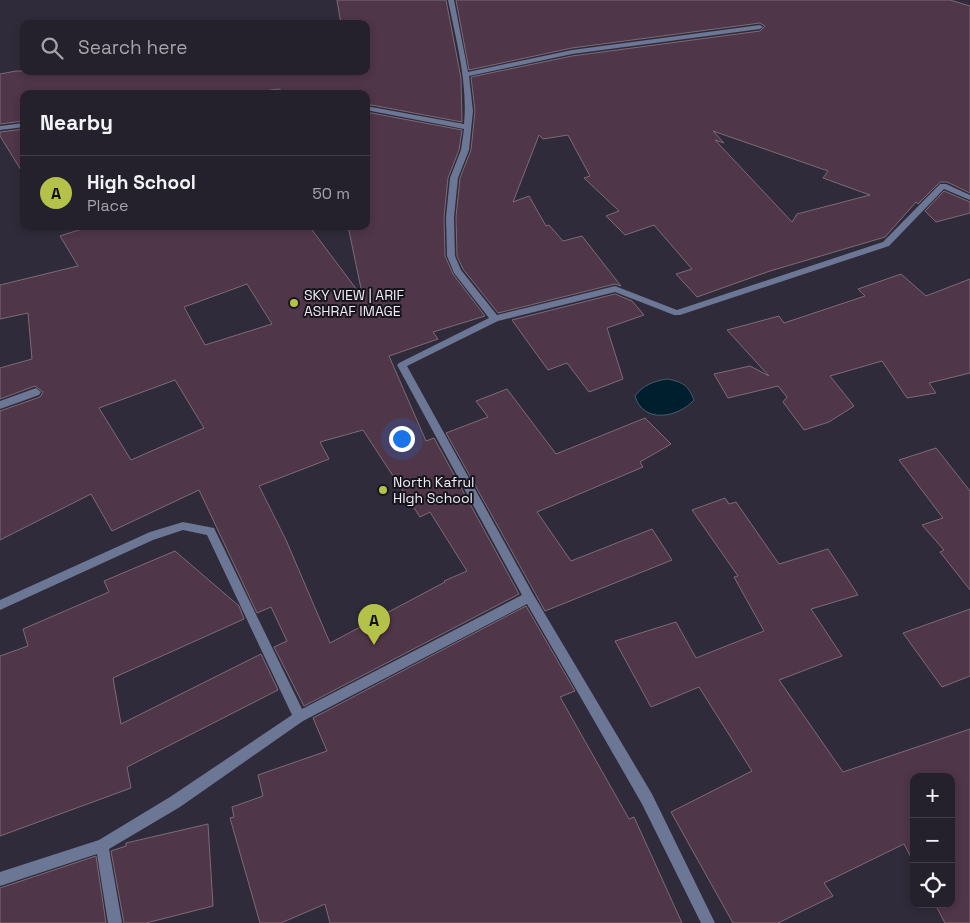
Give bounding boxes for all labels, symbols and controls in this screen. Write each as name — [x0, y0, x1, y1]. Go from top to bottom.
search box — [20, 20, 370, 75]
icon: search — [38, 34, 66, 62]
text: Search here — [78, 35, 188, 60]
text: Nearby — [40, 109, 113, 136]
text: High School — [87, 170, 196, 195]
text: A — [51, 183, 61, 204]
text: 50 m — [312, 183, 350, 204]
text: Place — [87, 195, 129, 216]
place label: SKY VIEW | ARIF ASHRAF IMAGE — [304, 286, 404, 320]
marker: SKY VIEW | ARIF ASHRAF IMAGE — [288, 297, 300, 309]
your location — [389, 426, 415, 452]
place label: North Kafrul HIgh School — [393, 473, 474, 507]
marker: North Kafrul HIgh School — [377, 484, 389, 496]
pin: A — [358, 604, 390, 645]
map controls — [910, 773, 955, 908]
button: + — [910, 773, 955, 818]
button: − — [910, 818, 955, 863]
button: locate — [910, 863, 955, 908]

